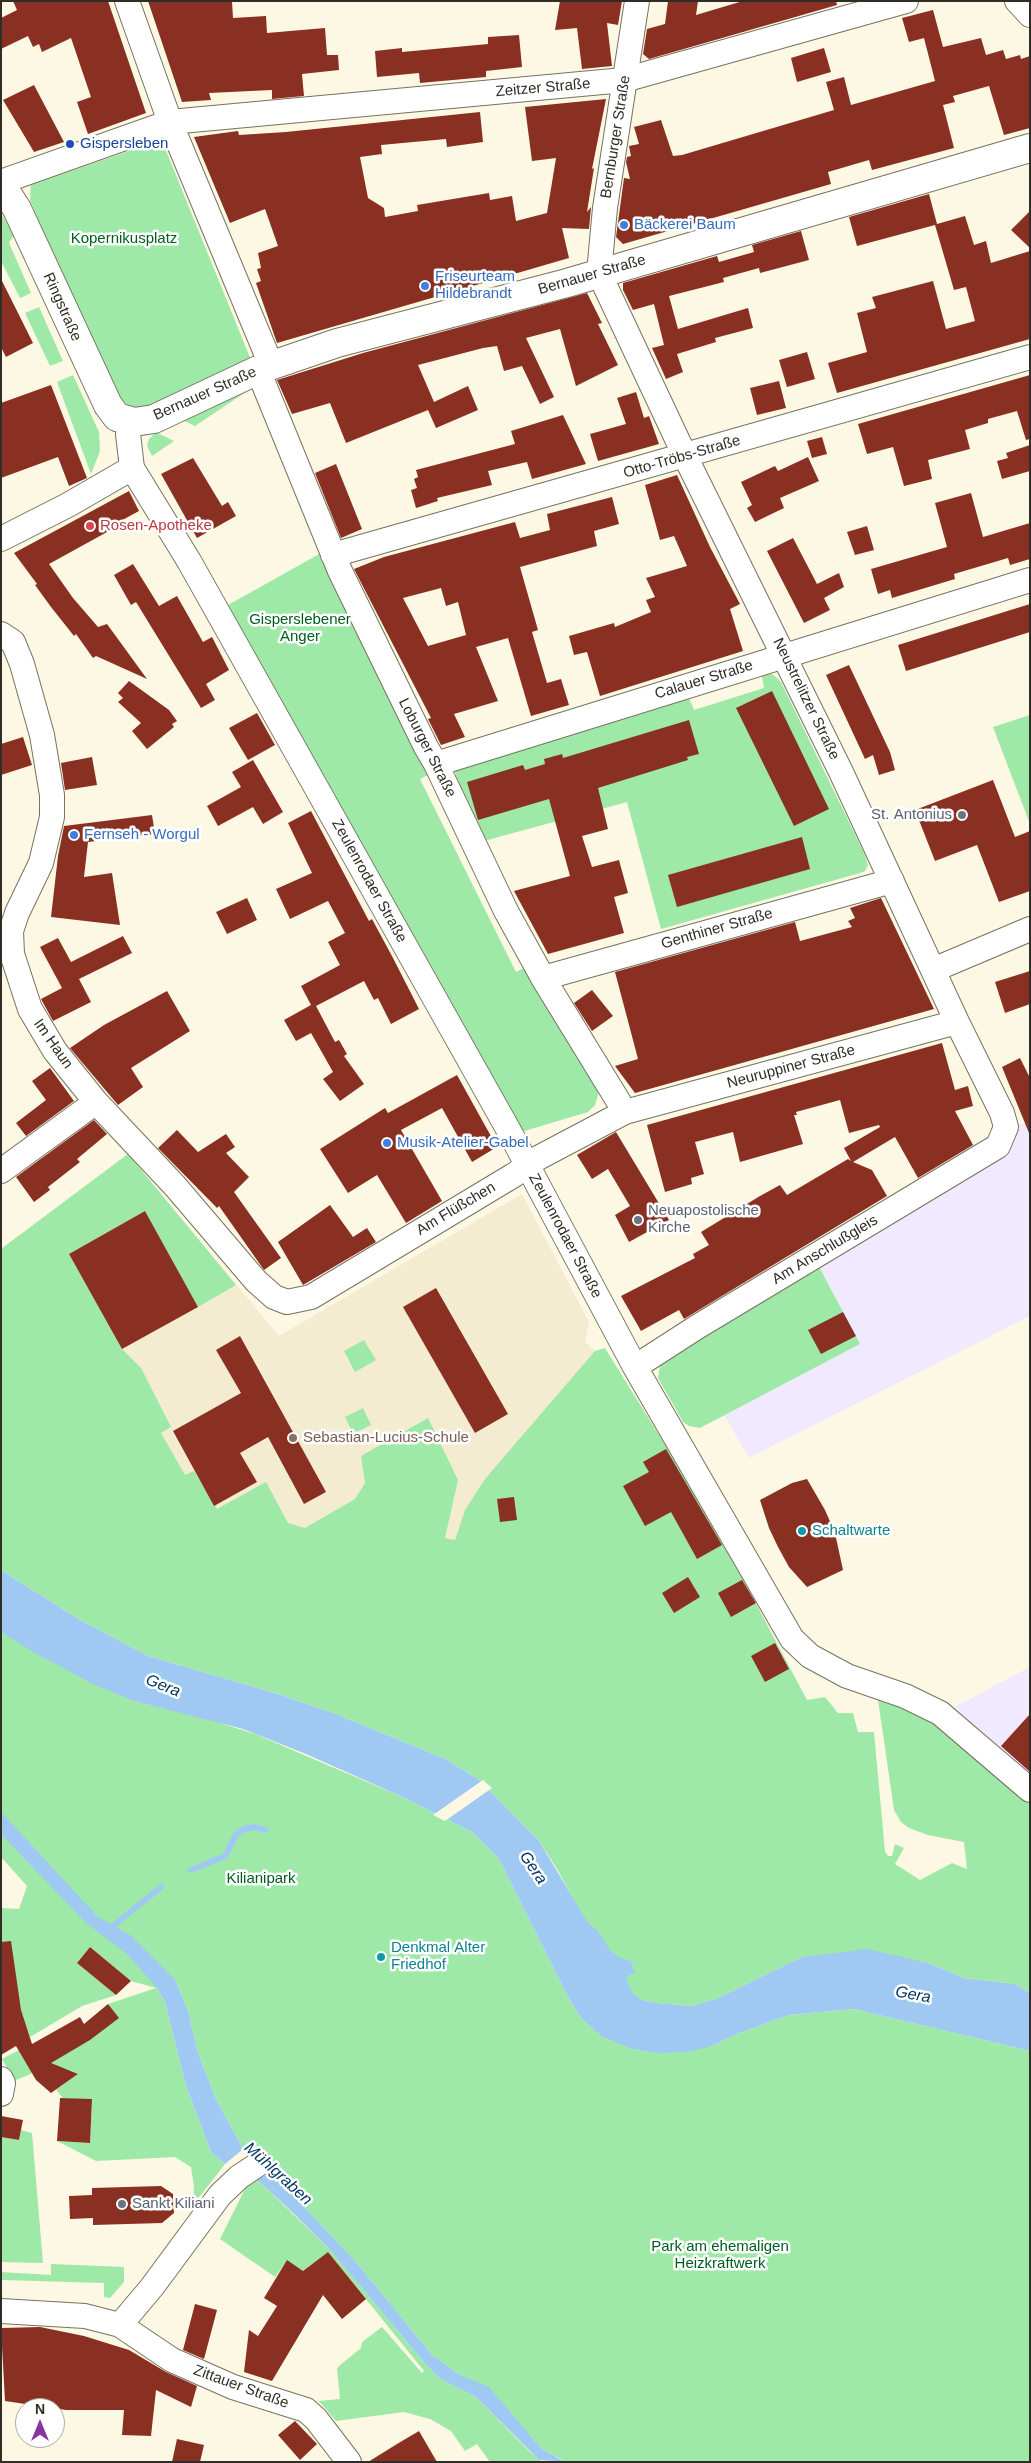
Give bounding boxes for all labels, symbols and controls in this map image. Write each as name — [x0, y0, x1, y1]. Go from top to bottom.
street label: Bernburger Straße — [597, 74, 635, 200]
street label: Zeitzer Straße — [495, 75, 591, 101]
place label: Gispersleben — [80, 135, 168, 153]
marker: Gispersleben — [64, 138, 76, 150]
place label: Bäckerei Baum — [634, 216, 736, 234]
marker: Bäckerei Baum — [618, 219, 630, 231]
park label: Kopernikusplatz — [71, 230, 177, 248]
street label: Bernauer Straße — [536, 251, 648, 299]
place label: Friseurteam Hildebrandt — [435, 268, 515, 303]
street label: Ringstraße — [39, 270, 85, 344]
marker: Friseurteam Hildebrandt — [419, 280, 431, 292]
street label: Bernauer Straße — [151, 363, 259, 425]
street label: Otto-Tröbs-Straße — [621, 432, 743, 482]
place label: Rosen-Apotheke — [100, 517, 212, 535]
marker: Rosen-Apotheke — [84, 520, 96, 532]
park label: Gisperslebener Anger — [249, 611, 351, 646]
street label: Neustrelitzer Straße — [769, 635, 843, 763]
street label: Calauer Straße — [653, 657, 755, 703]
street label: Loburger Straße — [394, 695, 460, 801]
place label: St. Antonius — [871, 806, 952, 824]
marker: St. Antonius — [956, 809, 968, 821]
street label: Zeulenrodaer Straße — [328, 816, 410, 946]
place label: Fernseh - Worgul — [84, 826, 200, 844]
marker: Fernseh - Worgul — [68, 829, 80, 841]
street label: Genthiner Straße — [659, 904, 775, 954]
street label: Im Haun — [29, 1016, 77, 1072]
street label: Neuruppiner Straße — [725, 1041, 857, 1093]
place label: Musik-Atelier-Gabel — [397, 1134, 529, 1152]
marker: Musik-Atelier-Gabel — [381, 1137, 393, 1149]
street label: Zeulenrodaer Straße — [525, 1171, 605, 1301]
street label: Am Flüßchen — [413, 1178, 499, 1240]
place label: Neuapostolische Kirche — [648, 1202, 759, 1237]
street label: Am Anschlußgleis — [769, 1211, 881, 1289]
marker: Neuapostolische Kirche — [632, 1214, 644, 1226]
place label: Sebastian-Lucius-Schule — [303, 1429, 469, 1447]
marker: Sebastian-Lucius-Schule — [287, 1432, 299, 1444]
place label: Schaltwarte — [812, 1522, 890, 1540]
marker: Schaltwarte — [796, 1525, 808, 1537]
water label: Gera — [143, 1670, 183, 1702]
water label: Gera — [515, 1848, 551, 1888]
park label: Kilianipark — [226, 1870, 296, 1888]
place label: Denkmal Alter Friedhof — [391, 1939, 485, 1974]
marker: Denkmal Alter Friedhof — [375, 1951, 387, 1963]
water label: Gera — [894, 1982, 932, 2008]
water label: Mühlgraben — [240, 2139, 316, 2209]
place label: Sankt Kiliani — [132, 2195, 215, 2213]
marker: Sankt Kiliani — [116, 2198, 128, 2210]
park label: Park am ehemaligen Heizkraftwerk — [651, 2238, 789, 2273]
street label: Zittauer Straße — [191, 2361, 291, 2413]
north arrow — [15, 2398, 65, 2448]
text: N — [35, 2401, 45, 2417]

